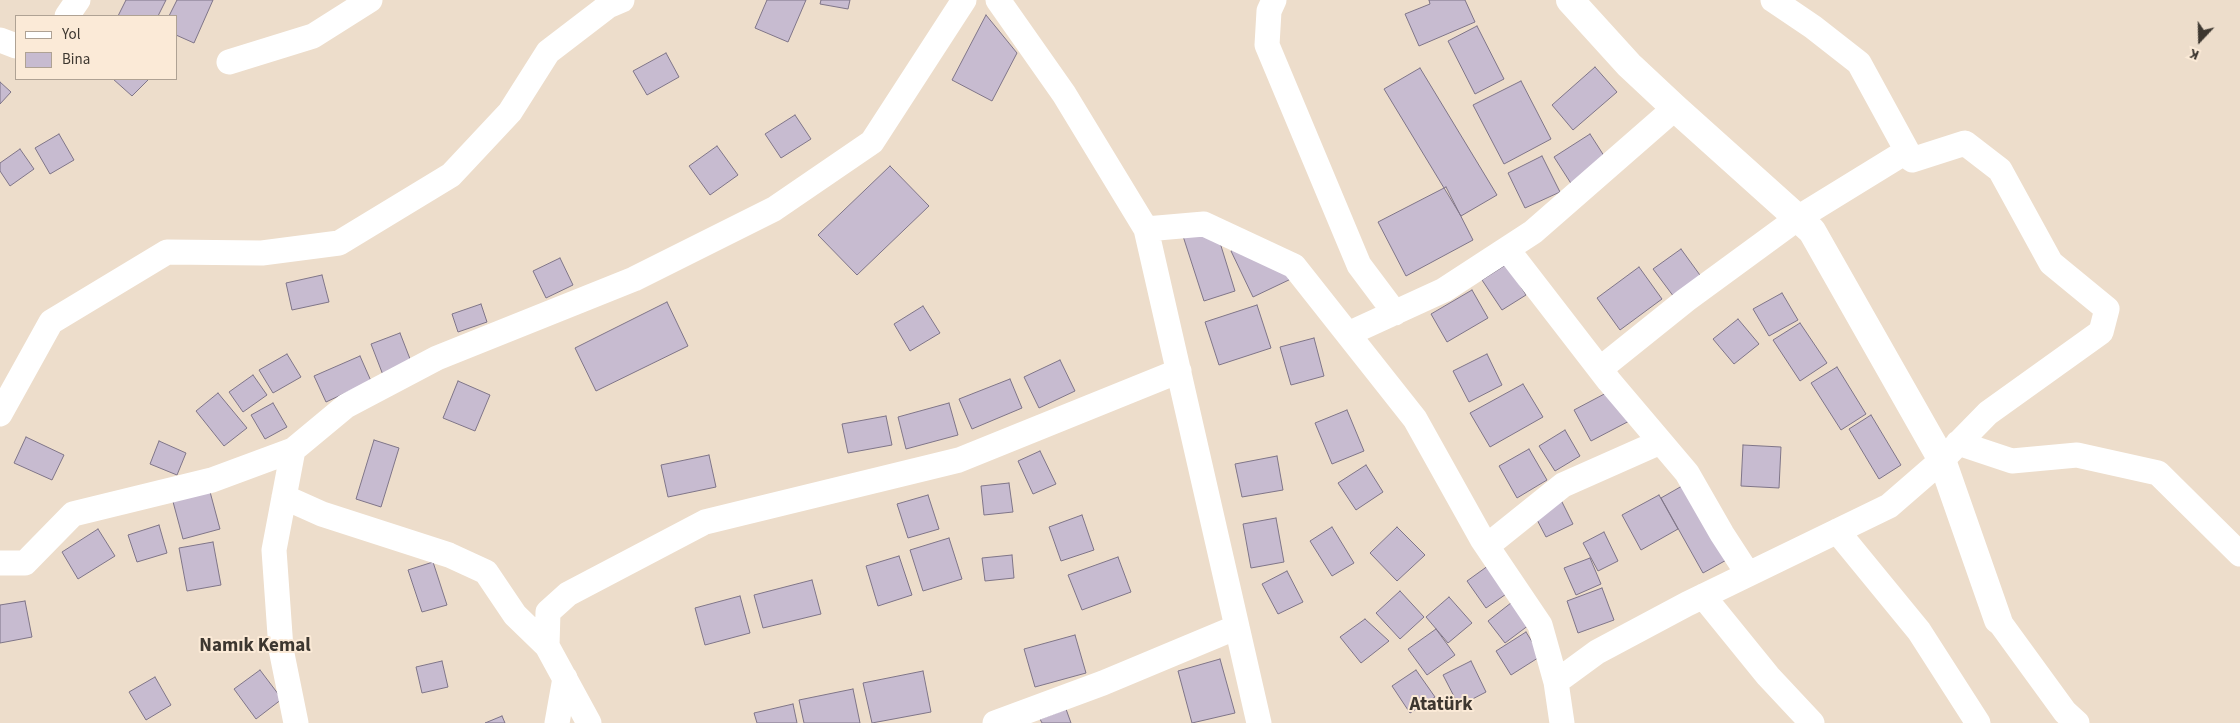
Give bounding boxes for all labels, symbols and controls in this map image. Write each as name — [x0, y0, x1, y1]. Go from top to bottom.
legend — [15, 15, 178, 80]
north arrow — [2175, 15, 2225, 65]
text: Yol — [62, 24, 80, 45]
text: K — [2187, 43, 2202, 65]
text: Bina — [62, 49, 90, 70]
district label: Namık Kemal — [199, 636, 311, 658]
district label: Atatürk — [1409, 695, 1473, 717]

